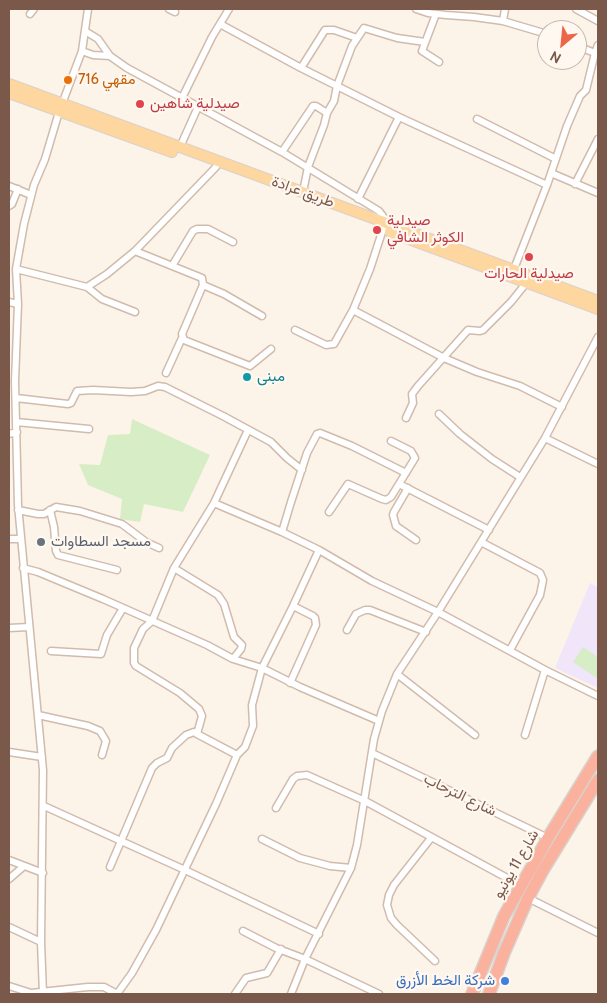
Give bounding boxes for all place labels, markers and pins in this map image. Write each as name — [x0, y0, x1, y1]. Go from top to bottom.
place label: مقهي 716 — [78, 71, 136, 89]
marker: مقهي 716 — [62, 74, 74, 86]
place label: صيدلية شاهين — [150, 95, 240, 113]
marker: صيدلية شاهين — [134, 98, 146, 110]
place label: صيدلية الكوثر الشافي — [387, 212, 464, 247]
marker: صيدلية الكوثر الشافي — [371, 224, 383, 236]
marker: صيدلية الحارات — [523, 251, 535, 263]
place label: صيدلية الحارات — [484, 265, 574, 283]
place label: مبنى — [257, 368, 285, 386]
marker: مبنى — [241, 371, 253, 383]
place label: مسجد السطاوات — [51, 533, 151, 551]
marker: مسجد السطاوات — [35, 536, 47, 548]
place label: شركة الخط الأزرق — [396, 972, 495, 990]
marker: شركة الخط الأزرق — [499, 975, 511, 987]

